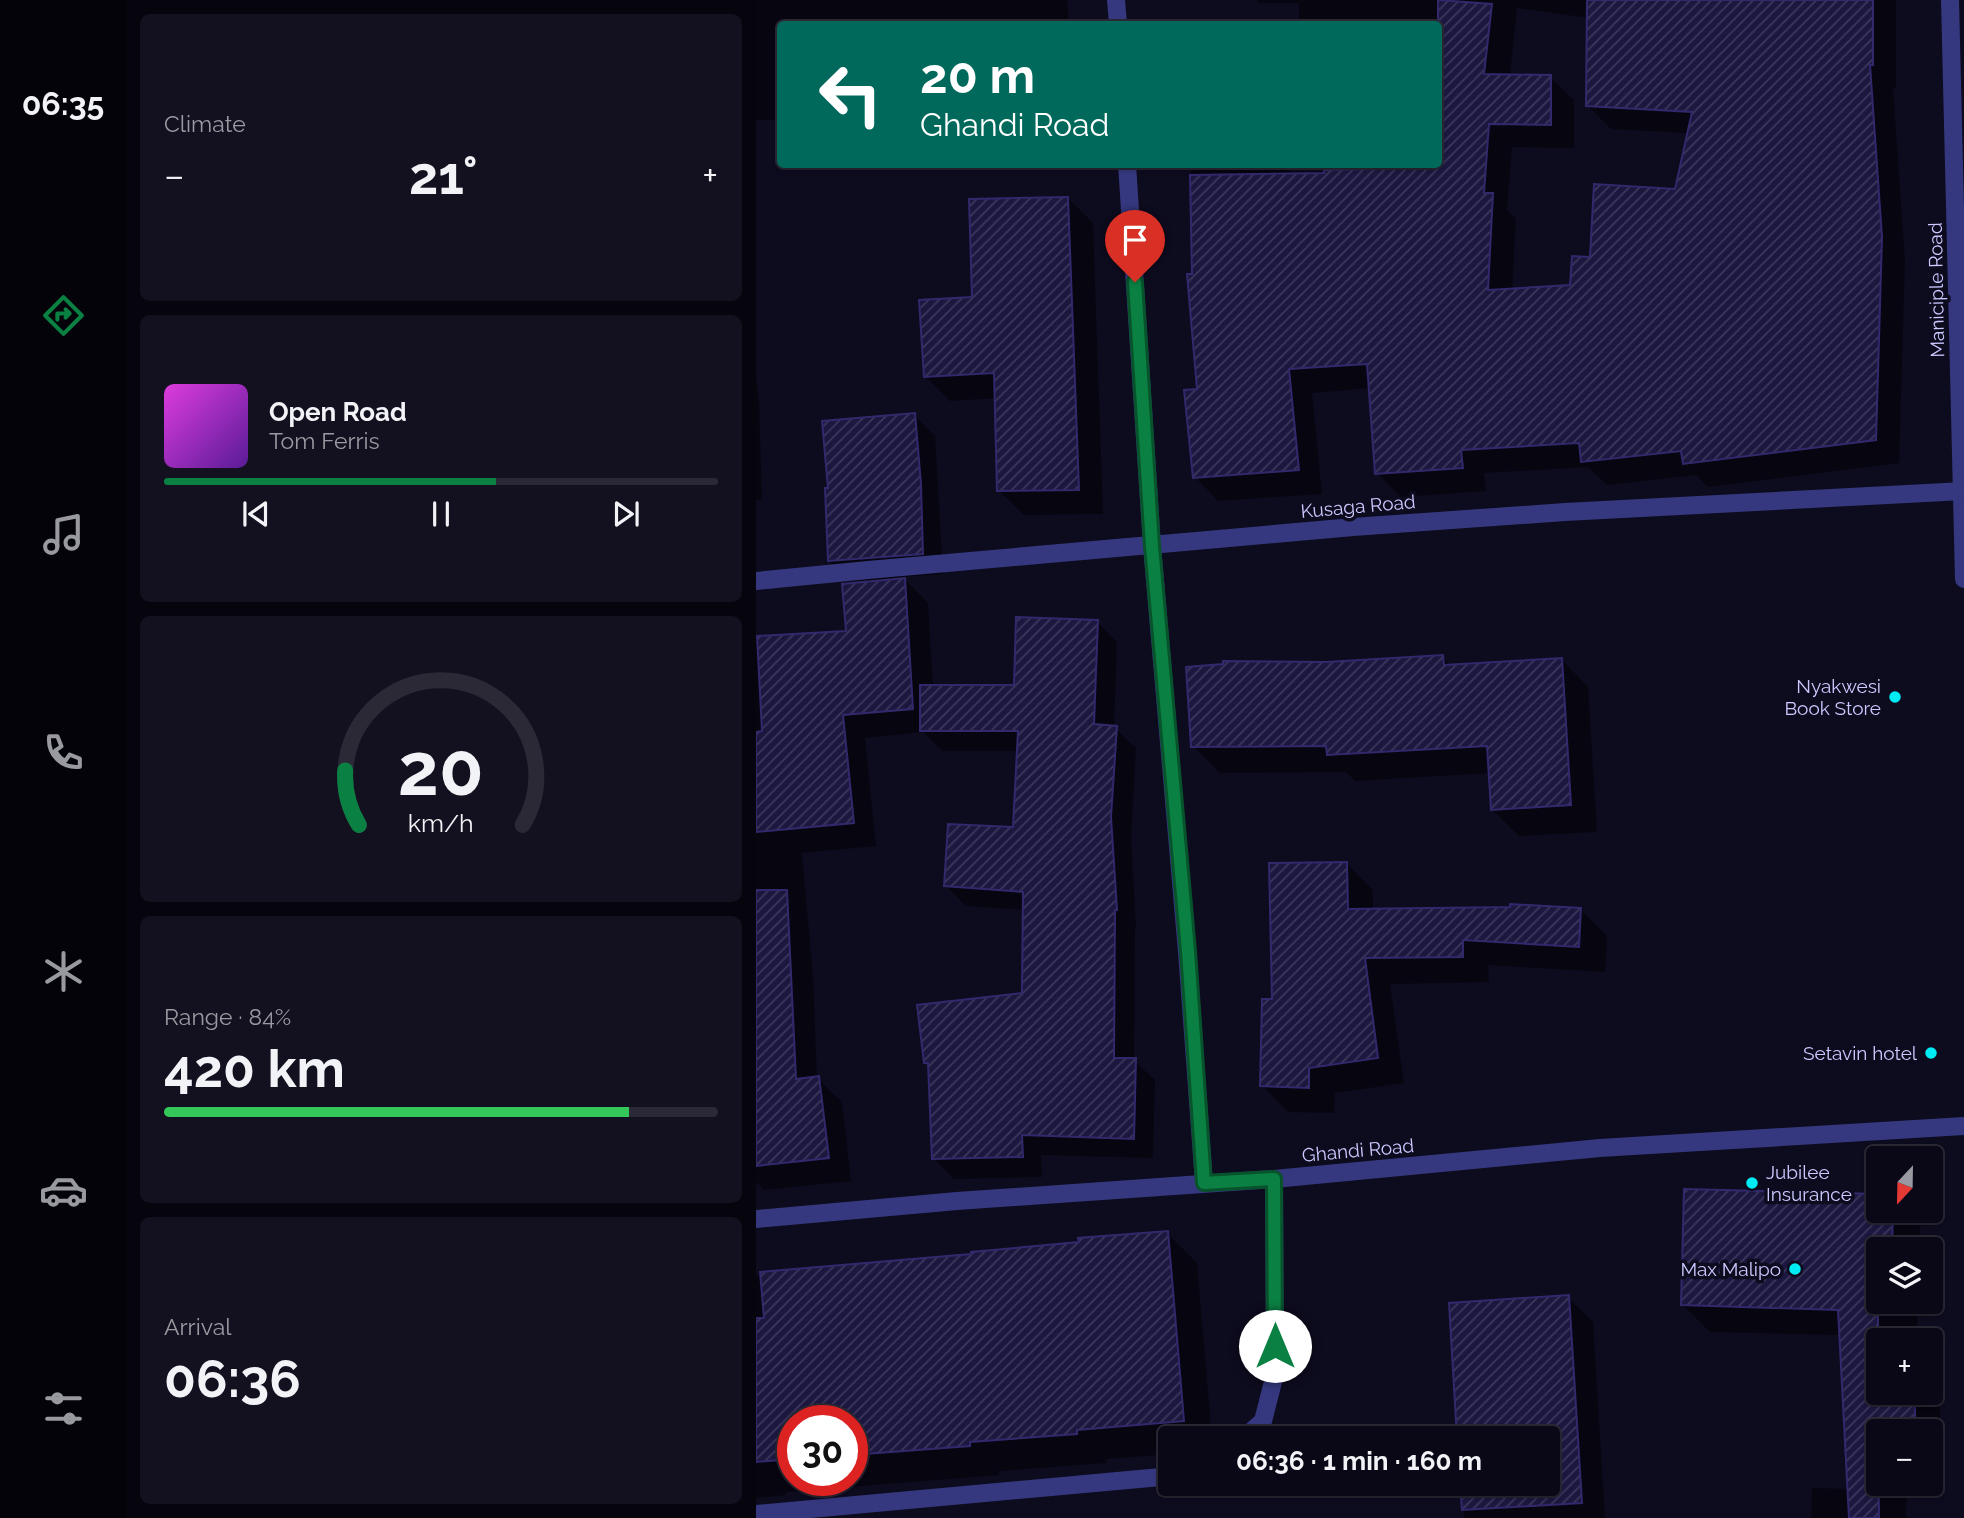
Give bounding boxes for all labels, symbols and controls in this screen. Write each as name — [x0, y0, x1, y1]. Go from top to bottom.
text: 20 m — [920, 47, 1035, 104]
icon: left — [805, 49, 896, 140]
text: 06:35 — [22, 85, 104, 122]
text: Ghandi Road — [920, 106, 1109, 143]
text: Climate — [164, 110, 246, 137]
text: 21° — [409, 145, 478, 206]
text: − — [164, 153, 184, 198]
text: + — [702, 153, 718, 198]
pin — [1105, 210, 1165, 282]
icon: arrive — [1116, 221, 1154, 259]
street label: Maniciple Road — [1924, 222, 1948, 358]
icon: directions — [39, 291, 88, 340]
text: Open Road — [269, 397, 407, 427]
text: Tom Ferris — [269, 427, 380, 454]
street label: Kusaga Road — [1300, 490, 1416, 522]
icon: previous — [237, 495, 275, 533]
icon: pause — [422, 495, 460, 533]
icon: next — [607, 495, 645, 533]
icon: music — [39, 510, 88, 559]
place label: Nyakwesi Book Store — [1784, 675, 1881, 719]
marker: Nyakwesi Book Store — [1887, 689, 1903, 705]
text: 20 — [398, 727, 484, 812]
icon: phone — [39, 728, 88, 777]
text: km/h — [408, 808, 474, 838]
icon: climate — [39, 947, 88, 996]
text: Range · 84% — [164, 1003, 291, 1030]
text: 420 km — [164, 1038, 345, 1099]
place label: Setavin hotel — [1803, 1042, 1918, 1064]
marker: Setavin hotel — [1923, 1045, 1939, 1061]
street label: Ghandi Road — [1301, 1134, 1415, 1166]
north arrow — [1866, 1146, 1942, 1223]
map controls — [1866, 1146, 1943, 1496]
place label: Jubilee Insurance — [1766, 1161, 1852, 1205]
icon: car — [39, 1166, 88, 1215]
marker: Jubilee Insurance — [1744, 1175, 1760, 1191]
button: layers — [1866, 1237, 1943, 1314]
place label: Max Malipo — [1680, 1258, 1781, 1280]
marker: Max Malipo — [1787, 1261, 1803, 1277]
position arrow — [1238, 1309, 1312, 1383]
text: Arrival — [164, 1313, 231, 1340]
button: + — [1866, 1328, 1943, 1405]
text: 06:36 — [164, 1348, 301, 1409]
icon: filters — [39, 1384, 88, 1433]
speed limit sign: 30 — [777, 1405, 868, 1496]
button: − — [1866, 1419, 1943, 1496]
text: 06:36 · 1 min · 160 m — [1236, 1446, 1482, 1476]

